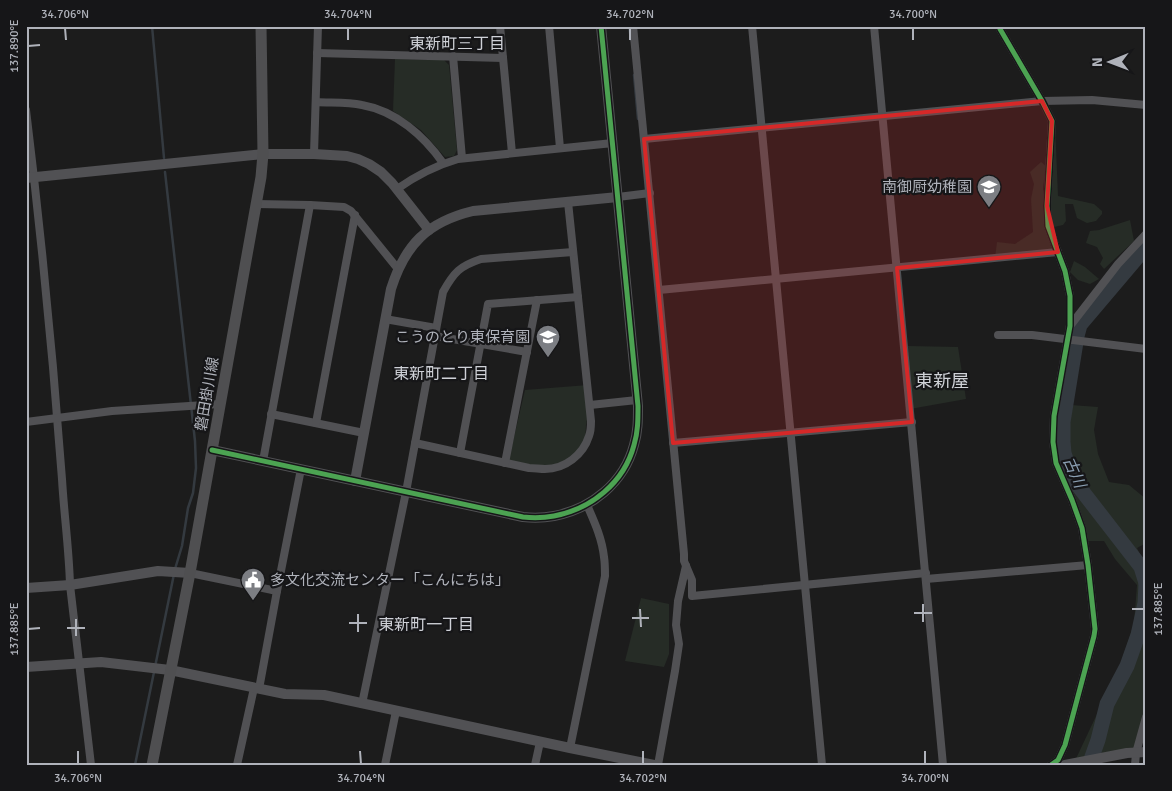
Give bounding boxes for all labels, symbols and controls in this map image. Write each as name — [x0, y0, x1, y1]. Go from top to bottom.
text: 34.706°N — [41, 7, 89, 22]
text: 34.704°N — [324, 7, 372, 22]
text: 34.702°N — [606, 7, 654, 22]
text: 34.700°N — [889, 7, 937, 22]
text: 137.890°E — [7, 19, 22, 73]
district label: 東新町三丁目 — [409, 34, 505, 54]
north arrow — [1084, 38, 1134, 88]
text: N — [1089, 57, 1106, 67]
school or university icon: 南御厨幼稚園 — [976, 174, 1002, 208]
place label: 南御厨幼稚園 — [882, 178, 972, 196]
school or university icon: こうのとり東保育園 — [535, 324, 561, 358]
place label: こうのとり東保育園 — [395, 328, 530, 346]
street label: 磐田掛川線 — [192, 355, 222, 433]
district label: 東新町二丁目 — [393, 364, 489, 384]
district label: 東新屋 — [915, 370, 969, 392]
water label: 古川 — [1058, 454, 1091, 493]
public building icon: 多文化交流センター「こんにちは」 — [240, 567, 266, 601]
place label: 多文化交流センター「こんにちは」 — [270, 571, 510, 589]
text: 137.885°E — [1151, 582, 1166, 636]
text: 137.885°E — [7, 602, 22, 656]
district label: 東新町一丁目 — [378, 615, 474, 635]
text: 34.706°N — [54, 771, 102, 786]
text: 34.704°N — [337, 771, 385, 786]
text: 34.702°N — [619, 771, 667, 786]
text: 34.700°N — [901, 771, 949, 786]

